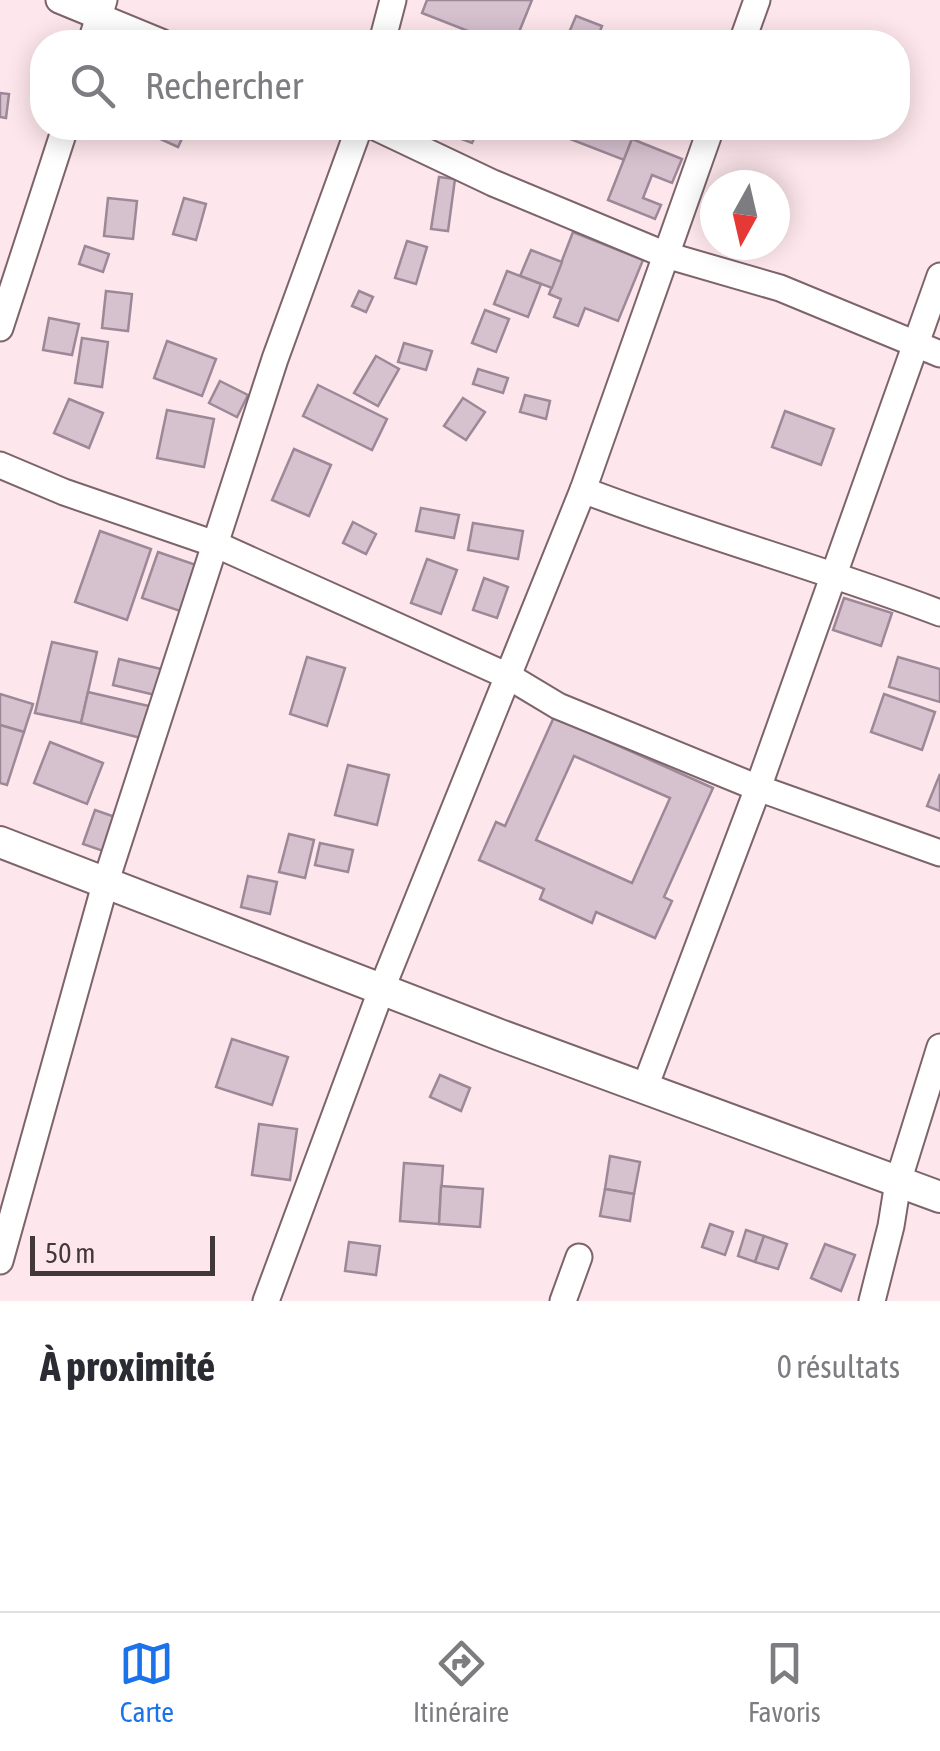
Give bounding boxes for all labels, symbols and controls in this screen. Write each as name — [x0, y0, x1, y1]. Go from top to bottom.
search box — [30, 30, 910, 140]
icon: search — [65, 58, 120, 113]
text: Rechercher — [145, 64, 303, 107]
north arrow — [700, 170, 790, 260]
scale bar — [30, 1231, 215, 1276]
text: 50 m — [45, 1237, 95, 1269]
text: À proximité — [40, 1342, 215, 1390]
text: 0 résultats — [777, 1348, 900, 1385]
tab: Carte — [119, 1636, 174, 1728]
tab: Itinéraire — [413, 1636, 509, 1728]
tab: Favoris — [748, 1636, 821, 1728]

